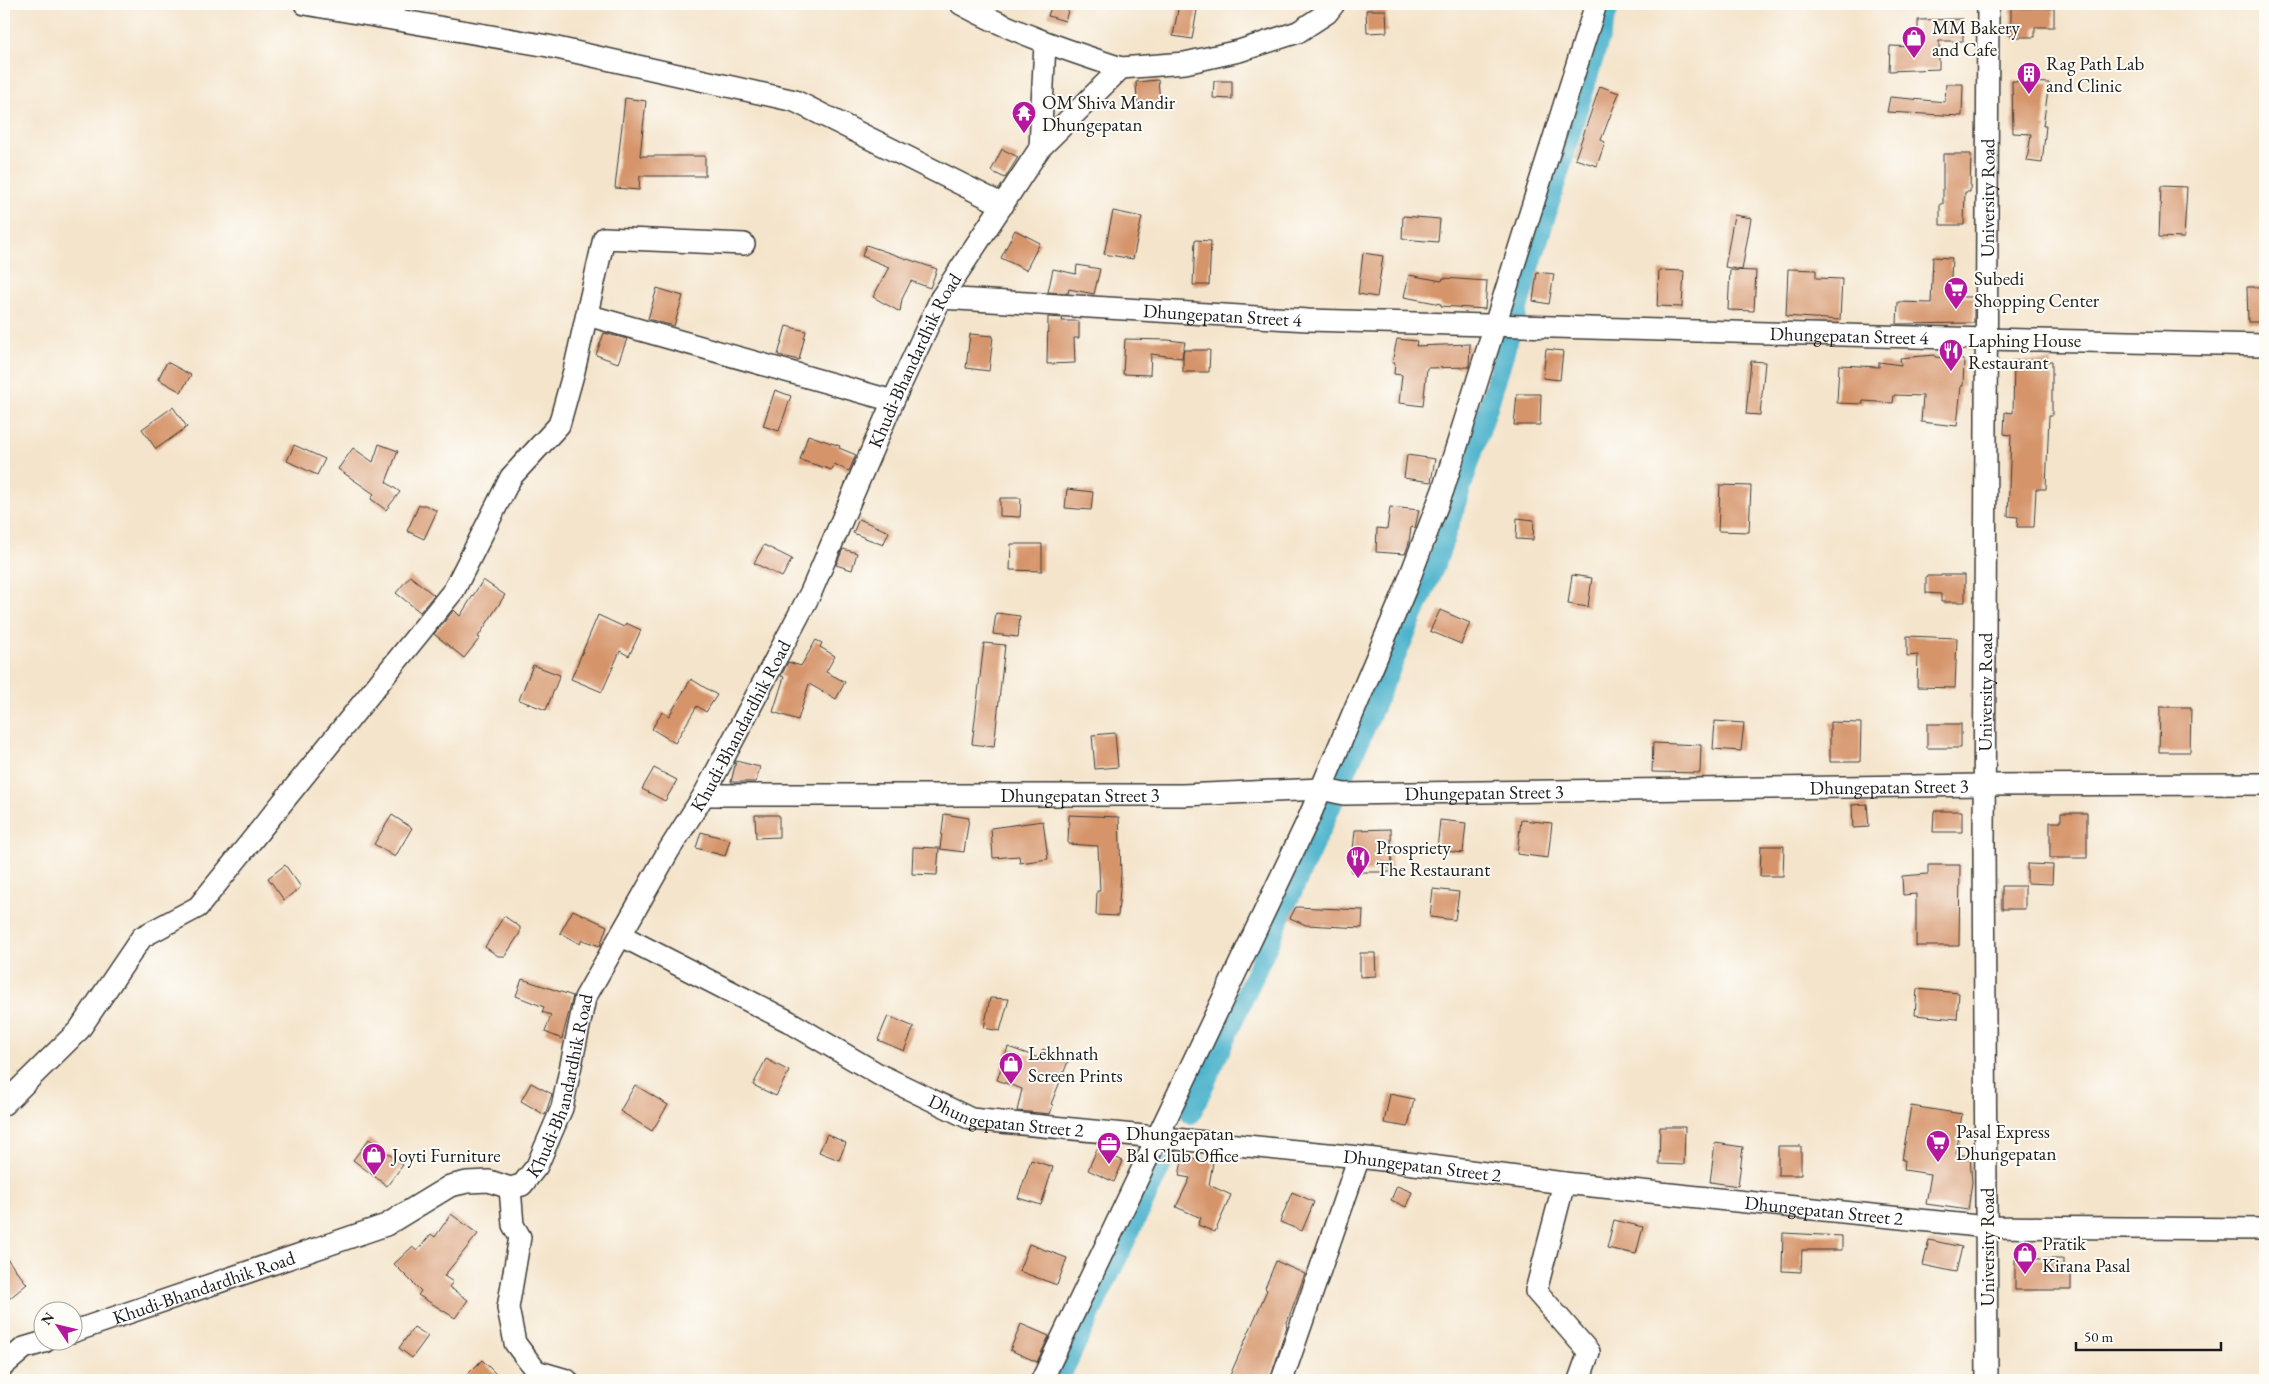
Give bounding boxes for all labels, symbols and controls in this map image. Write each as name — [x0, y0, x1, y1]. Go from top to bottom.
place label: MM Bakery and Cafe — [1932, 15, 2020, 62]
shop icon: MM Bakery and Cafe — [1901, 25, 1927, 59]
place label: Rag Path Lab and Clinic — [2046, 51, 2145, 98]
building icon: Rag Path Lab and Clinic — [2016, 61, 2042, 95]
place label: OM Shiva Mandir Dhungepatan — [1042, 90, 1176, 137]
temple icon: OM Shiva Mandir Dhungepatan — [1011, 100, 1037, 134]
street label: University Road — [1974, 138, 2000, 258]
place label: Subedi Shopping Center — [1974, 266, 2100, 313]
street label: Khudi-Bhandardhik Road — [862, 268, 967, 452]
supermarket icon: Subedi Shopping Center — [1943, 276, 1969, 310]
street label: Dhungepatan Street 4 — [1142, 298, 1304, 332]
street label: Dhungepatan Street 4 — [1769, 320, 1930, 350]
place label: Laphing House Restaurant — [1968, 328, 2081, 375]
restaurant icon: Laphing House Restaurant — [1938, 338, 1964, 372]
street label: University Road — [1972, 632, 1998, 752]
street label: Khudi-Bhandardhik Road — [684, 635, 796, 816]
street label: Dhungepatan Street 3 — [1810, 773, 1969, 800]
street label: Dhungepatan Street 3 — [1405, 778, 1564, 806]
street label: Dhungepatan Street 3 — [1000, 783, 1160, 808]
place label: Prospriety The Restaurant — [1376, 835, 1490, 882]
restaurant icon: Prospriety The Restaurant — [1345, 845, 1371, 879]
street label: Khudi-Bhandardhik Road — [520, 991, 598, 1183]
place label: Lekhnath Screen Prints — [1028, 1041, 1123, 1088]
shop icon: Lekhnath Screen Prints — [998, 1051, 1024, 1085]
street label: Dhungepatan Street 2 — [924, 1088, 1085, 1142]
place label: Pasal Express Dhungepatan — [1956, 1119, 2056, 1166]
place label: Dhungaepatan Bal Club Office — [1126, 1121, 1239, 1168]
supermarket icon: Pasal Express Dhungepatan — [1925, 1129, 1951, 1163]
office icon: Dhungaepatan Bal Club Office — [1096, 1131, 1122, 1165]
shop icon: Joyti Furniture — [361, 1142, 387, 1176]
place label: Joyti Furniture — [390, 1143, 501, 1168]
street label: Dhungepatan Street 2 — [1342, 1143, 1503, 1187]
street label: University Road — [1975, 1187, 2000, 1306]
street label: Dhungepatan Street 2 — [1743, 1189, 1904, 1231]
place label: Pratik Kirana Pasal — [2042, 1231, 2131, 1278]
shop icon: Pratik Kirana Pasal — [2012, 1241, 2038, 1275]
street label: Khudi-Bhandardhik Road — [109, 1244, 298, 1330]
north arrow — [32, 1302, 82, 1352]
text: N — [37, 1308, 58, 1328]
scale bar — [2076, 1319, 2222, 1351]
text: 50 m — [2084, 1327, 2113, 1346]

